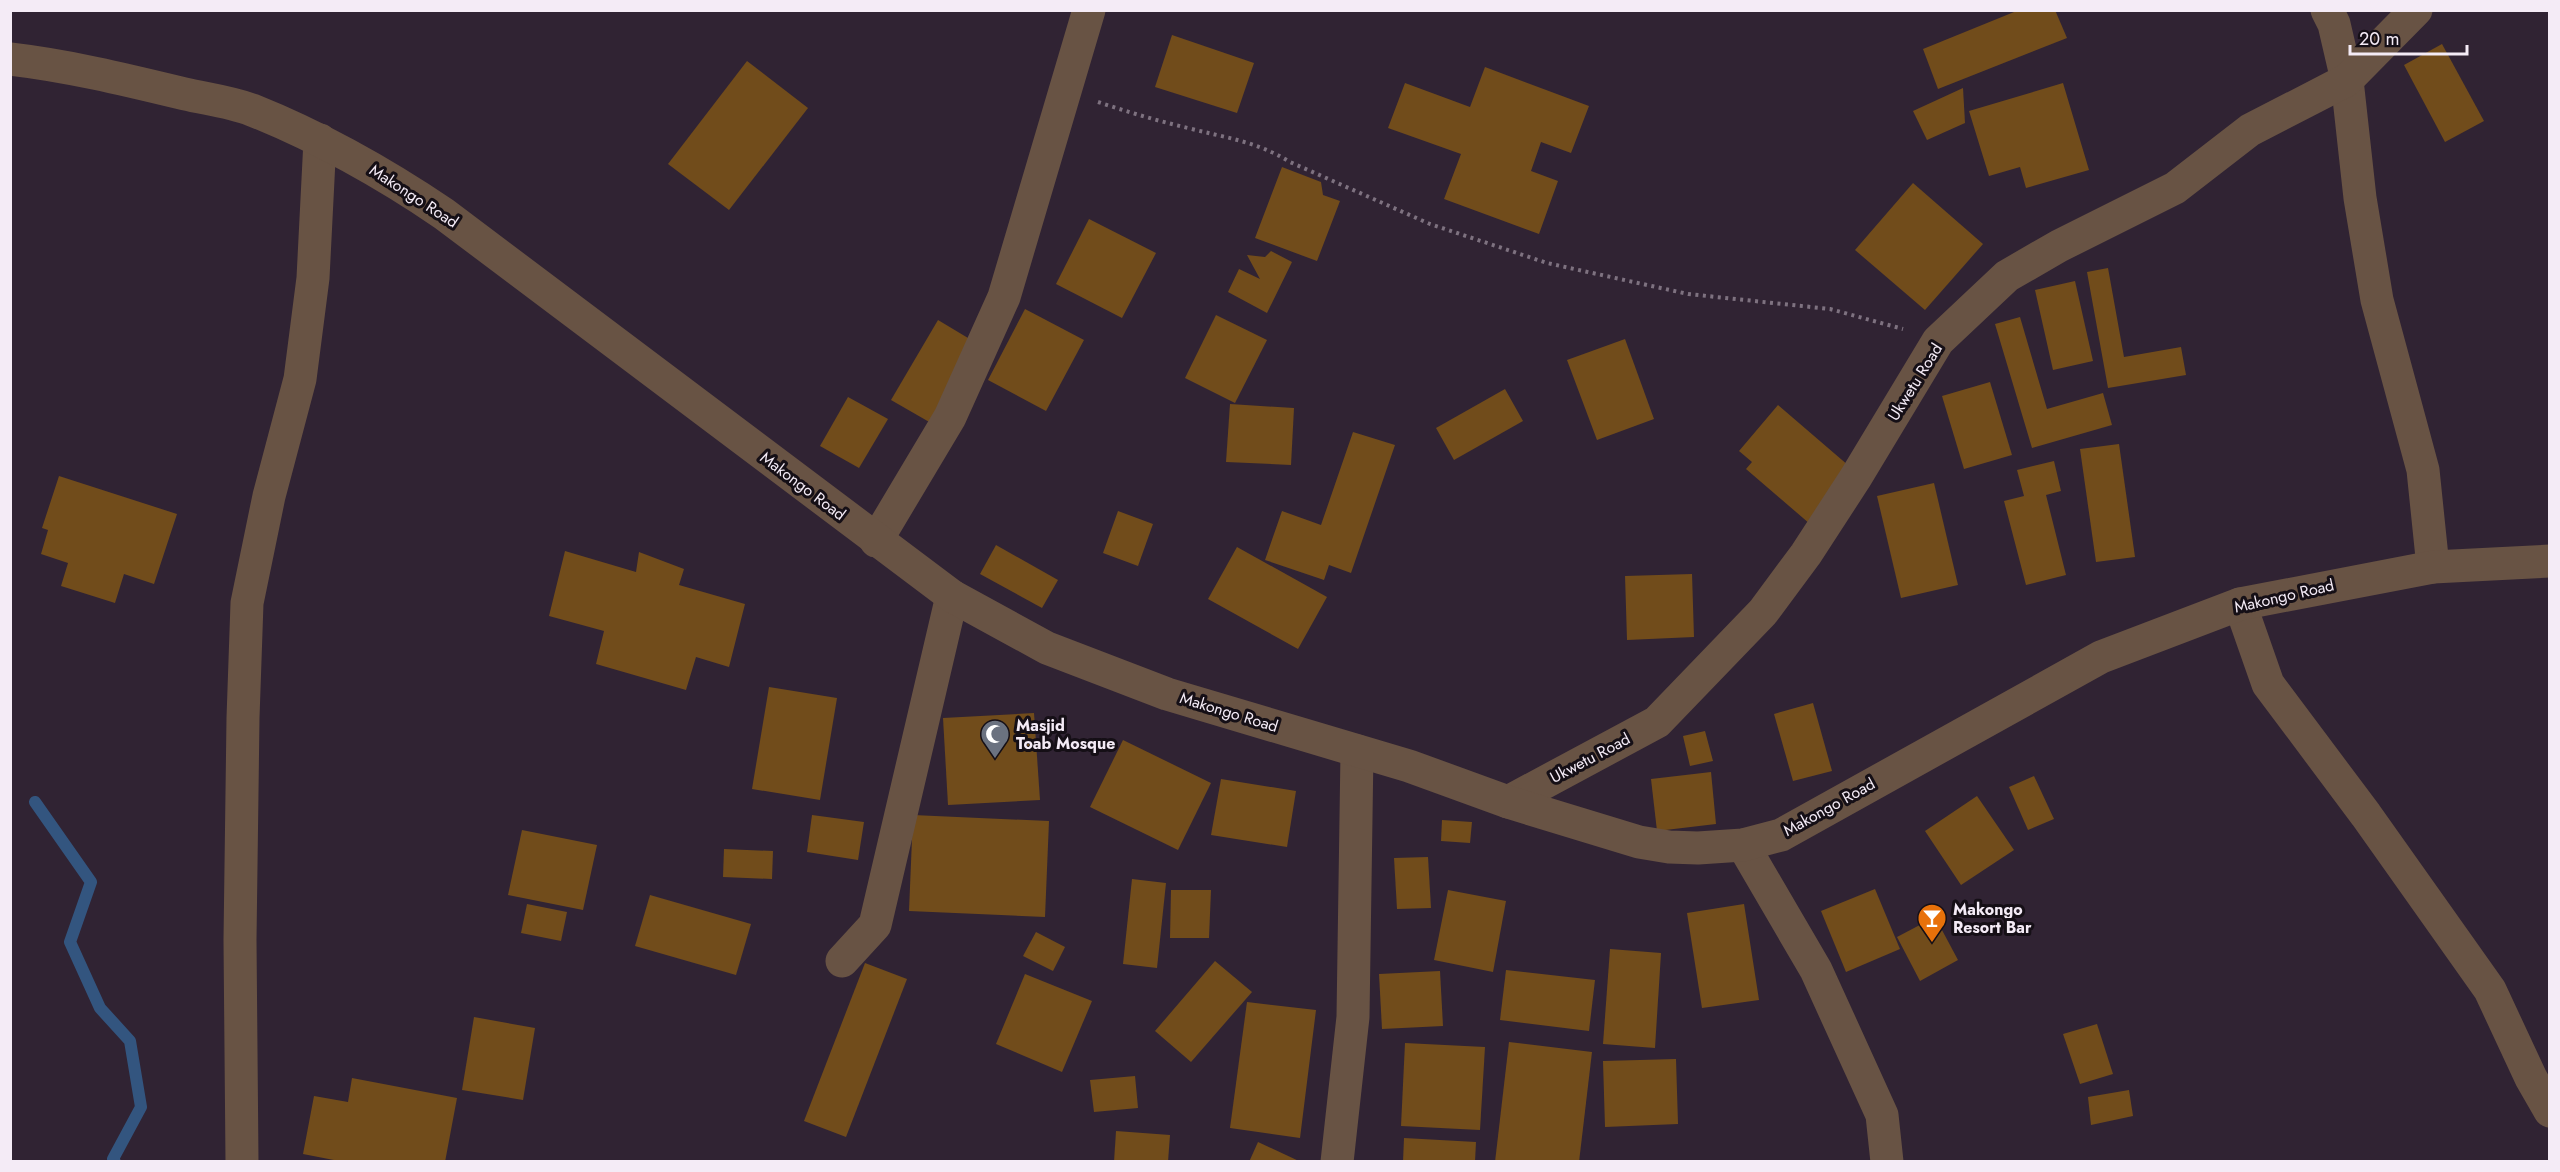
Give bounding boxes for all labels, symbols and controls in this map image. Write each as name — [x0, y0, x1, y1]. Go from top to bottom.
scale bar — [2350, 18, 2467, 56]
text: 20 m — [2359, 26, 2399, 52]
street label: Makongo Road — [365, 159, 463, 233]
street label: Ukwetu Road — [1882, 339, 1948, 425]
street label: Makongo Road — [755, 446, 851, 526]
street label: Makongo Road — [2232, 573, 2336, 619]
street label: Makongo Road — [1177, 686, 1281, 738]
place label: Masjid Toab Mosque — [1016, 714, 1115, 755]
mosque icon: Masjid Toab Mosque — [979, 718, 1011, 760]
street label: Ukwetu Road — [1546, 727, 1634, 789]
street label: Makongo Road — [1779, 772, 1879, 842]
place label: Makongo Resort Bar — [1953, 898, 2032, 939]
bar icon: Makongo Resort Bar — [1916, 902, 1948, 944]

